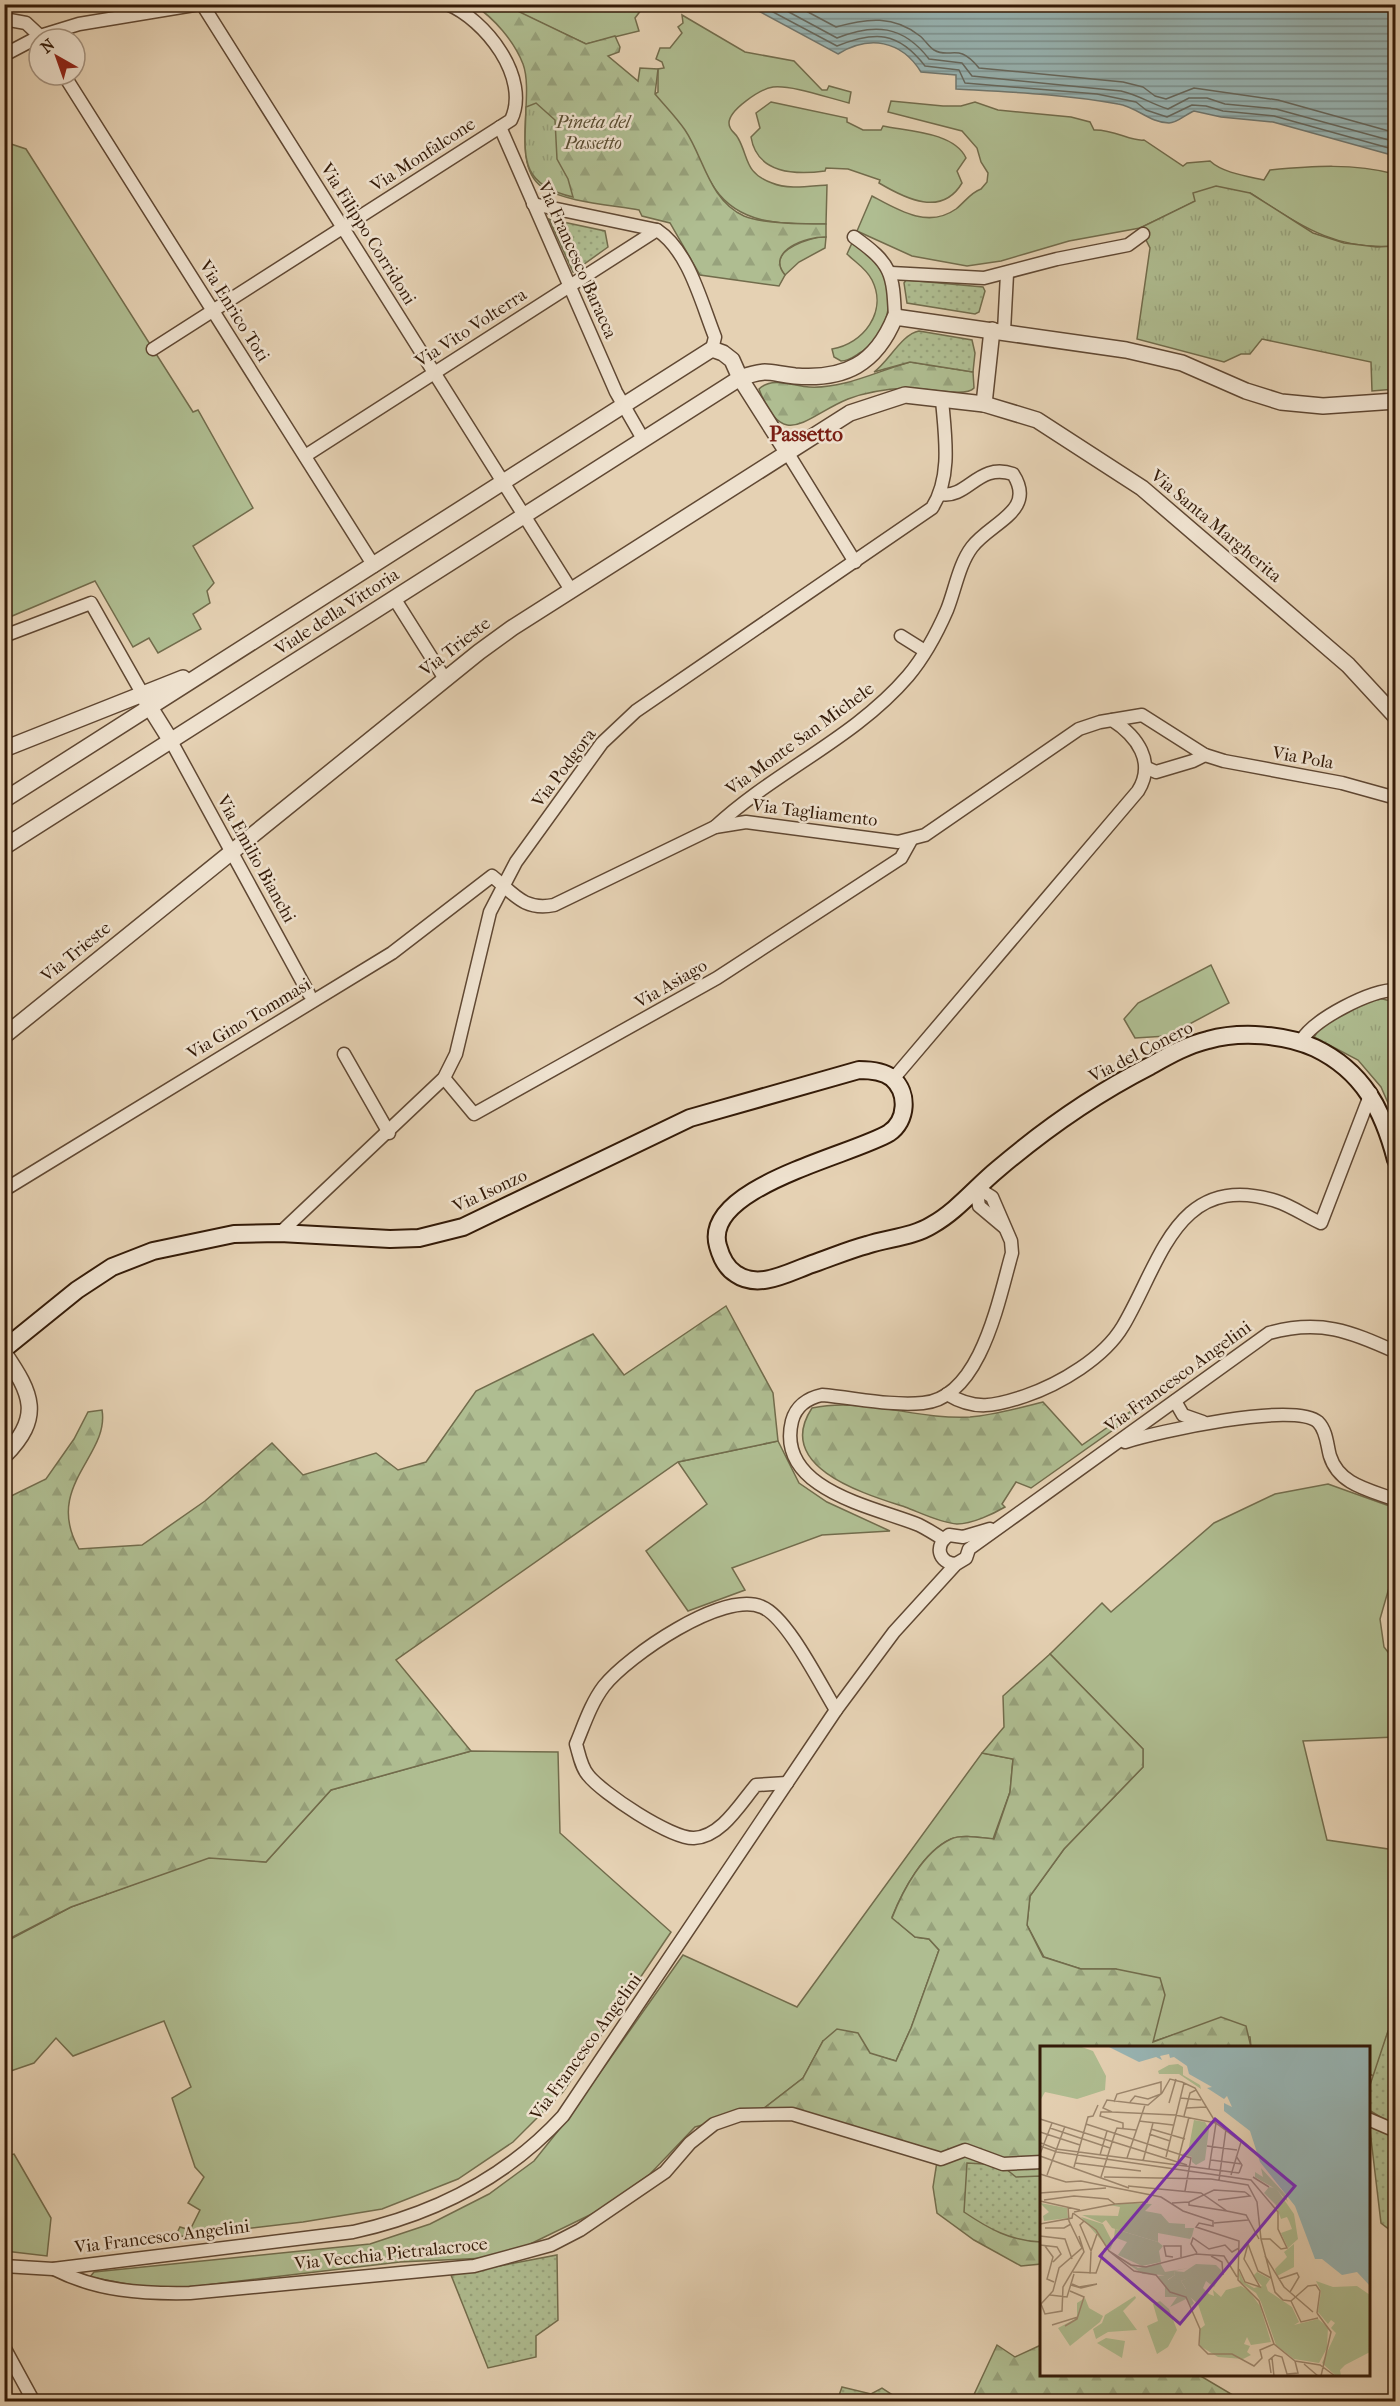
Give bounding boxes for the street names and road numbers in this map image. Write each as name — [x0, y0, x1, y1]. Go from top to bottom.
street label: Via Monfalcone — [366, 113, 479, 197]
street label: Via Filippo Corridoni — [315, 158, 420, 309]
street label: Via Francesco Baracca — [532, 177, 621, 342]
street label: Via Enrico Toti — [194, 256, 274, 366]
street label: Via Vito Volterra — [410, 284, 531, 372]
street label: Via Santa Margherita — [1146, 465, 1286, 587]
street label: Viale della Vittoria — [270, 564, 404, 660]
street label: Via Trieste — [415, 613, 495, 682]
street label: Via Monte San Michele — [721, 678, 878, 800]
street label: Via Podgora — [527, 724, 601, 812]
street label: Via Pola — [1270, 742, 1336, 774]
street label: Via Emilio Bianchi — [212, 791, 300, 927]
street label: Via Tagliamento — [750, 795, 879, 831]
street label: Via Trieste — [36, 917, 115, 987]
street label: Via Asiago — [630, 955, 711, 1014]
street label: Via Gino Tommasi — [183, 974, 315, 1065]
street label: Via del Conero — [1085, 1017, 1196, 1088]
street label: Via Isonzo — [449, 1165, 530, 1218]
street label: Via Francesco Angelini — [1100, 1316, 1256, 1438]
street label: Via Francesco Angelini — [525, 1969, 647, 2125]
street label: Via Francesco Angelini — [72, 2216, 251, 2258]
street label: Via Vecchia Pietralacroce — [292, 2233, 489, 2275]

